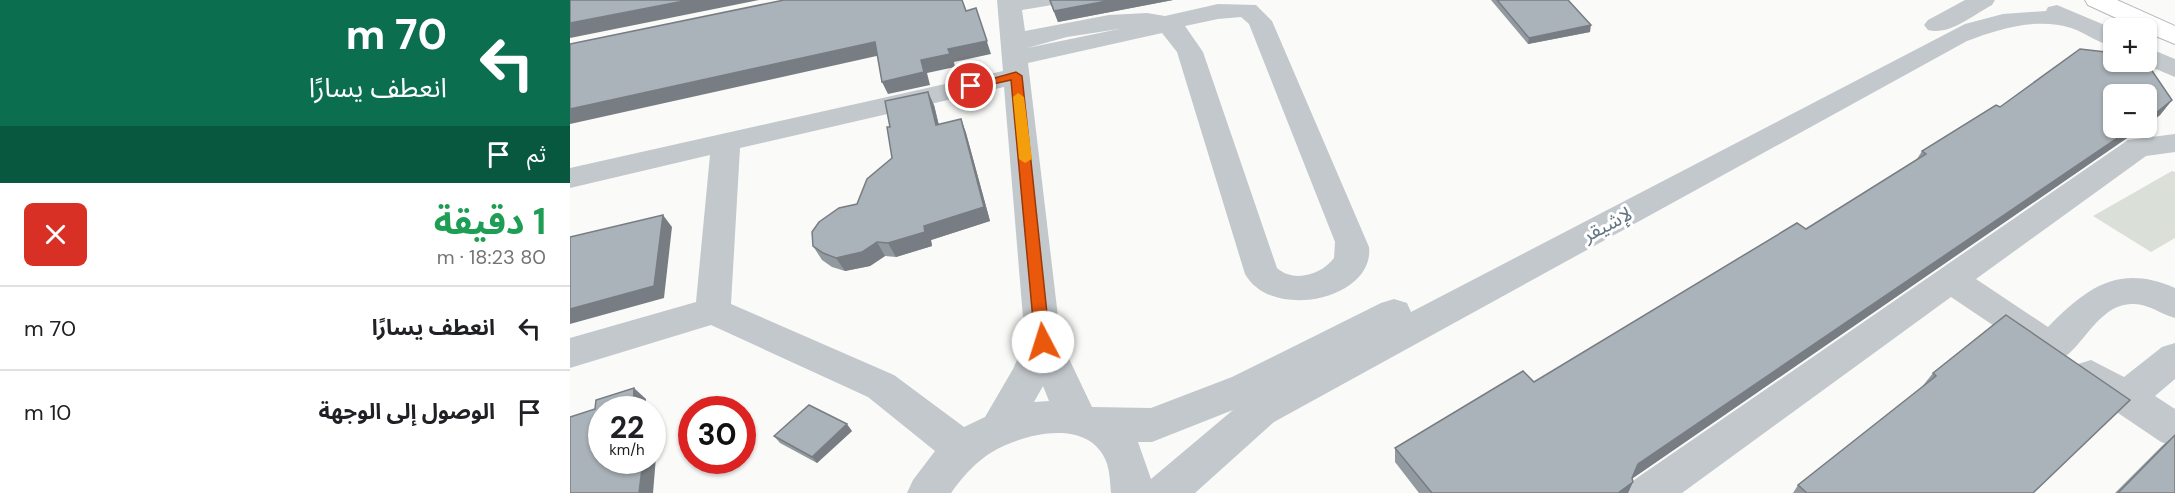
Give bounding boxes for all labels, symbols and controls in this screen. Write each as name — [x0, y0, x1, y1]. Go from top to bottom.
text: 70 m — [346, 7, 447, 62]
map controls — [2103, 18, 2157, 138]
button: + — [2103, 18, 2157, 72]
icon: left — [468, 24, 546, 102]
pin — [945, 60, 996, 111]
icon: arrive — [954, 69, 987, 102]
text: انعطف يسارًا — [309, 70, 447, 105]
button: − — [2103, 84, 2157, 138]
icon: arrive — [482, 138, 515, 171]
text: ثم — [527, 140, 546, 169]
text: 1 دقيقة — [434, 198, 546, 245]
street label: لإشيقر — [1577, 200, 1636, 248]
button: close — [24, 203, 87, 266]
text: 80 m · 18:23 — [437, 244, 546, 270]
position arrow — [1011, 310, 1075, 374]
icon: left — [513, 312, 546, 345]
text: انعطف يسارًا — [372, 313, 495, 342]
text: 70 m — [24, 314, 76, 343]
icon: arrive — [513, 396, 546, 429]
speed limit sign: 30 — [678, 396, 756, 474]
text: الوصول إلى الوجهة — [319, 397, 495, 426]
text: 10 m — [24, 398, 71, 427]
text: 22 — [610, 408, 644, 447]
text: km/h — [609, 440, 645, 460]

